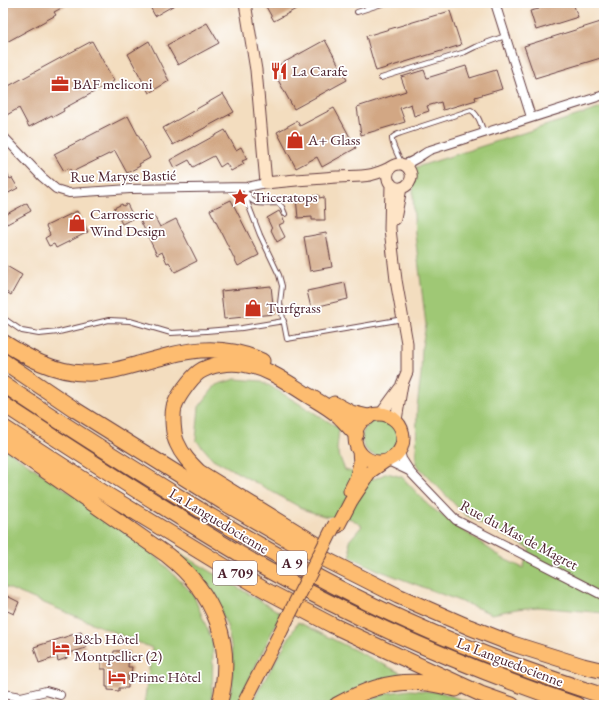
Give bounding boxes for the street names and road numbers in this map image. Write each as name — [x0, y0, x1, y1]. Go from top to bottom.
street label: Rue Maryse Bastié — [70, 165, 176, 186]
street label: La Languedocienne — [166, 483, 273, 558]
street label: Rue du Mas de Magret — [457, 495, 582, 574]
road number: A 9 — [277, 551, 307, 575]
road number: A 709 — [213, 561, 257, 585]
street label: La Languedocienne — [454, 632, 566, 691]

